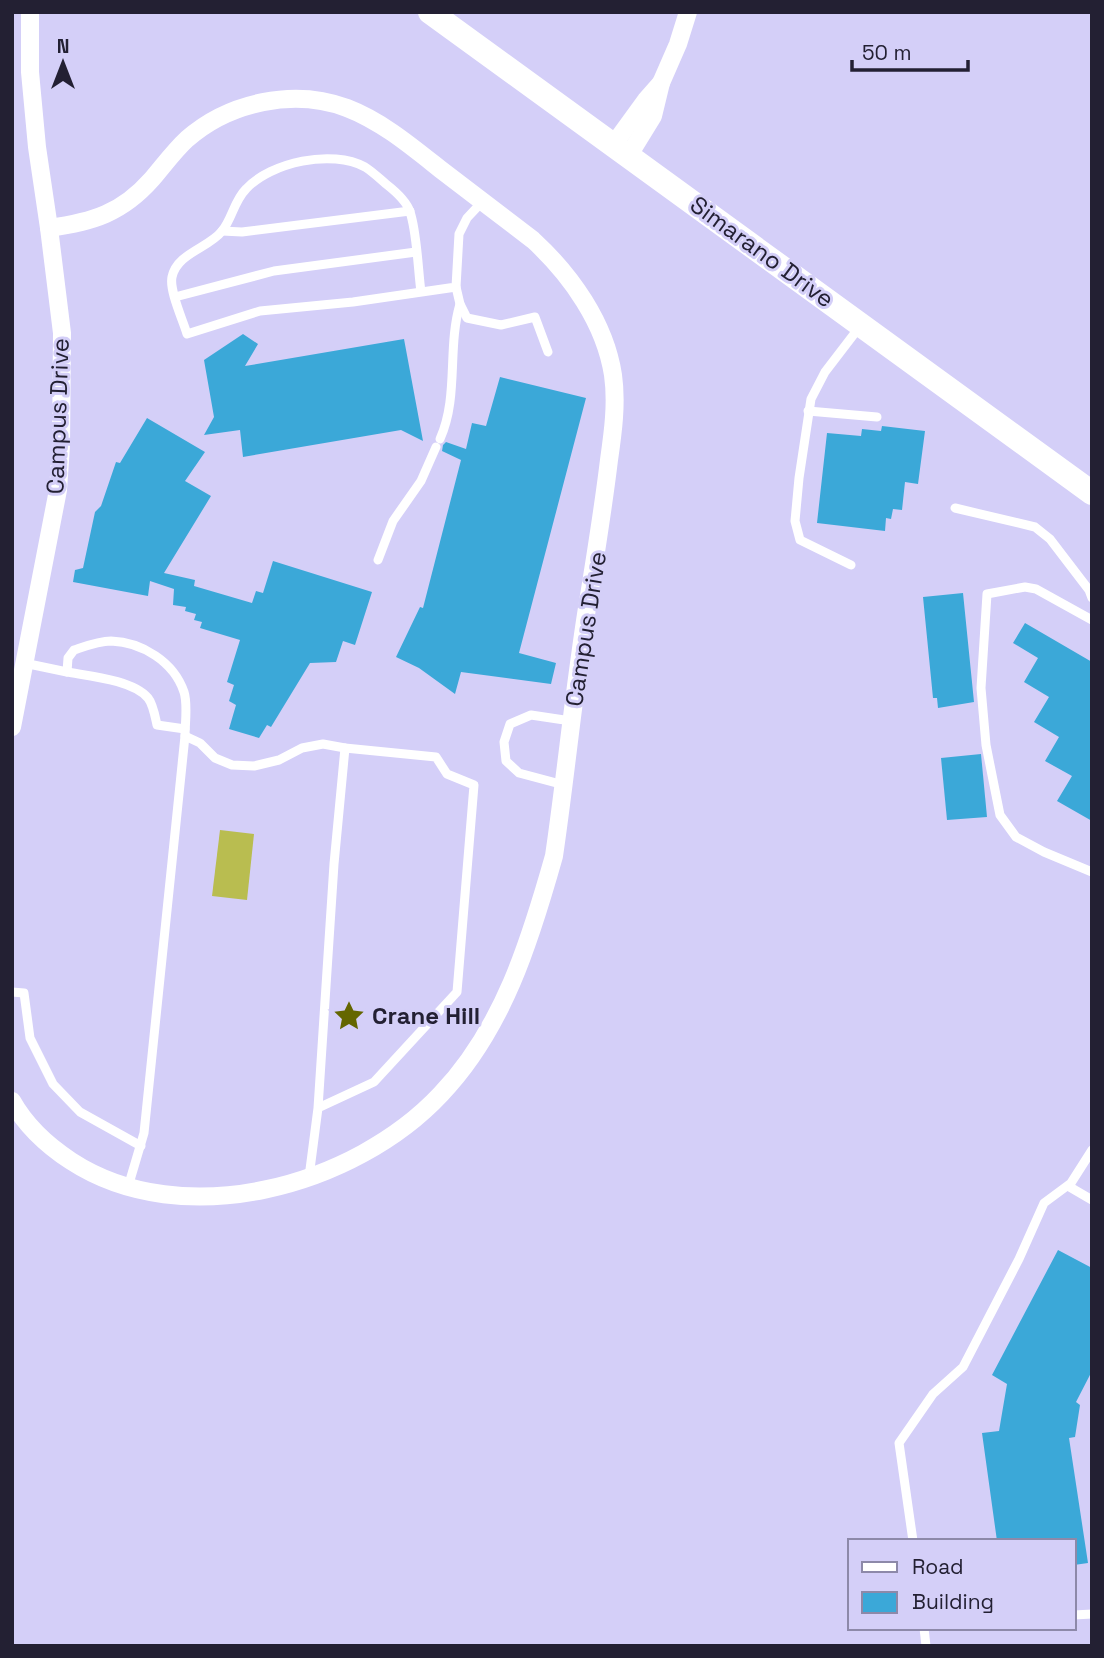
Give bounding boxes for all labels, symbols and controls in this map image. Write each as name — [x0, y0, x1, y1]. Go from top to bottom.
north arrow — [28, 28, 98, 98]
scale bar — [852, 28, 968, 72]
text: N — [57, 34, 69, 59]
text: 50 m — [862, 39, 912, 66]
street label: Simarano Drive — [684, 189, 840, 314]
street label: Campus Drive — [39, 337, 76, 495]
street label: Campus Drive — [558, 549, 613, 709]
place icon: Crane Hill — [332, 999, 366, 1033]
place label: Crane Hill — [372, 1000, 480, 1031]
legend — [848, 1539, 1076, 1630]
text: Road — [912, 1553, 964, 1580]
text: Building — [912, 1588, 994, 1615]

